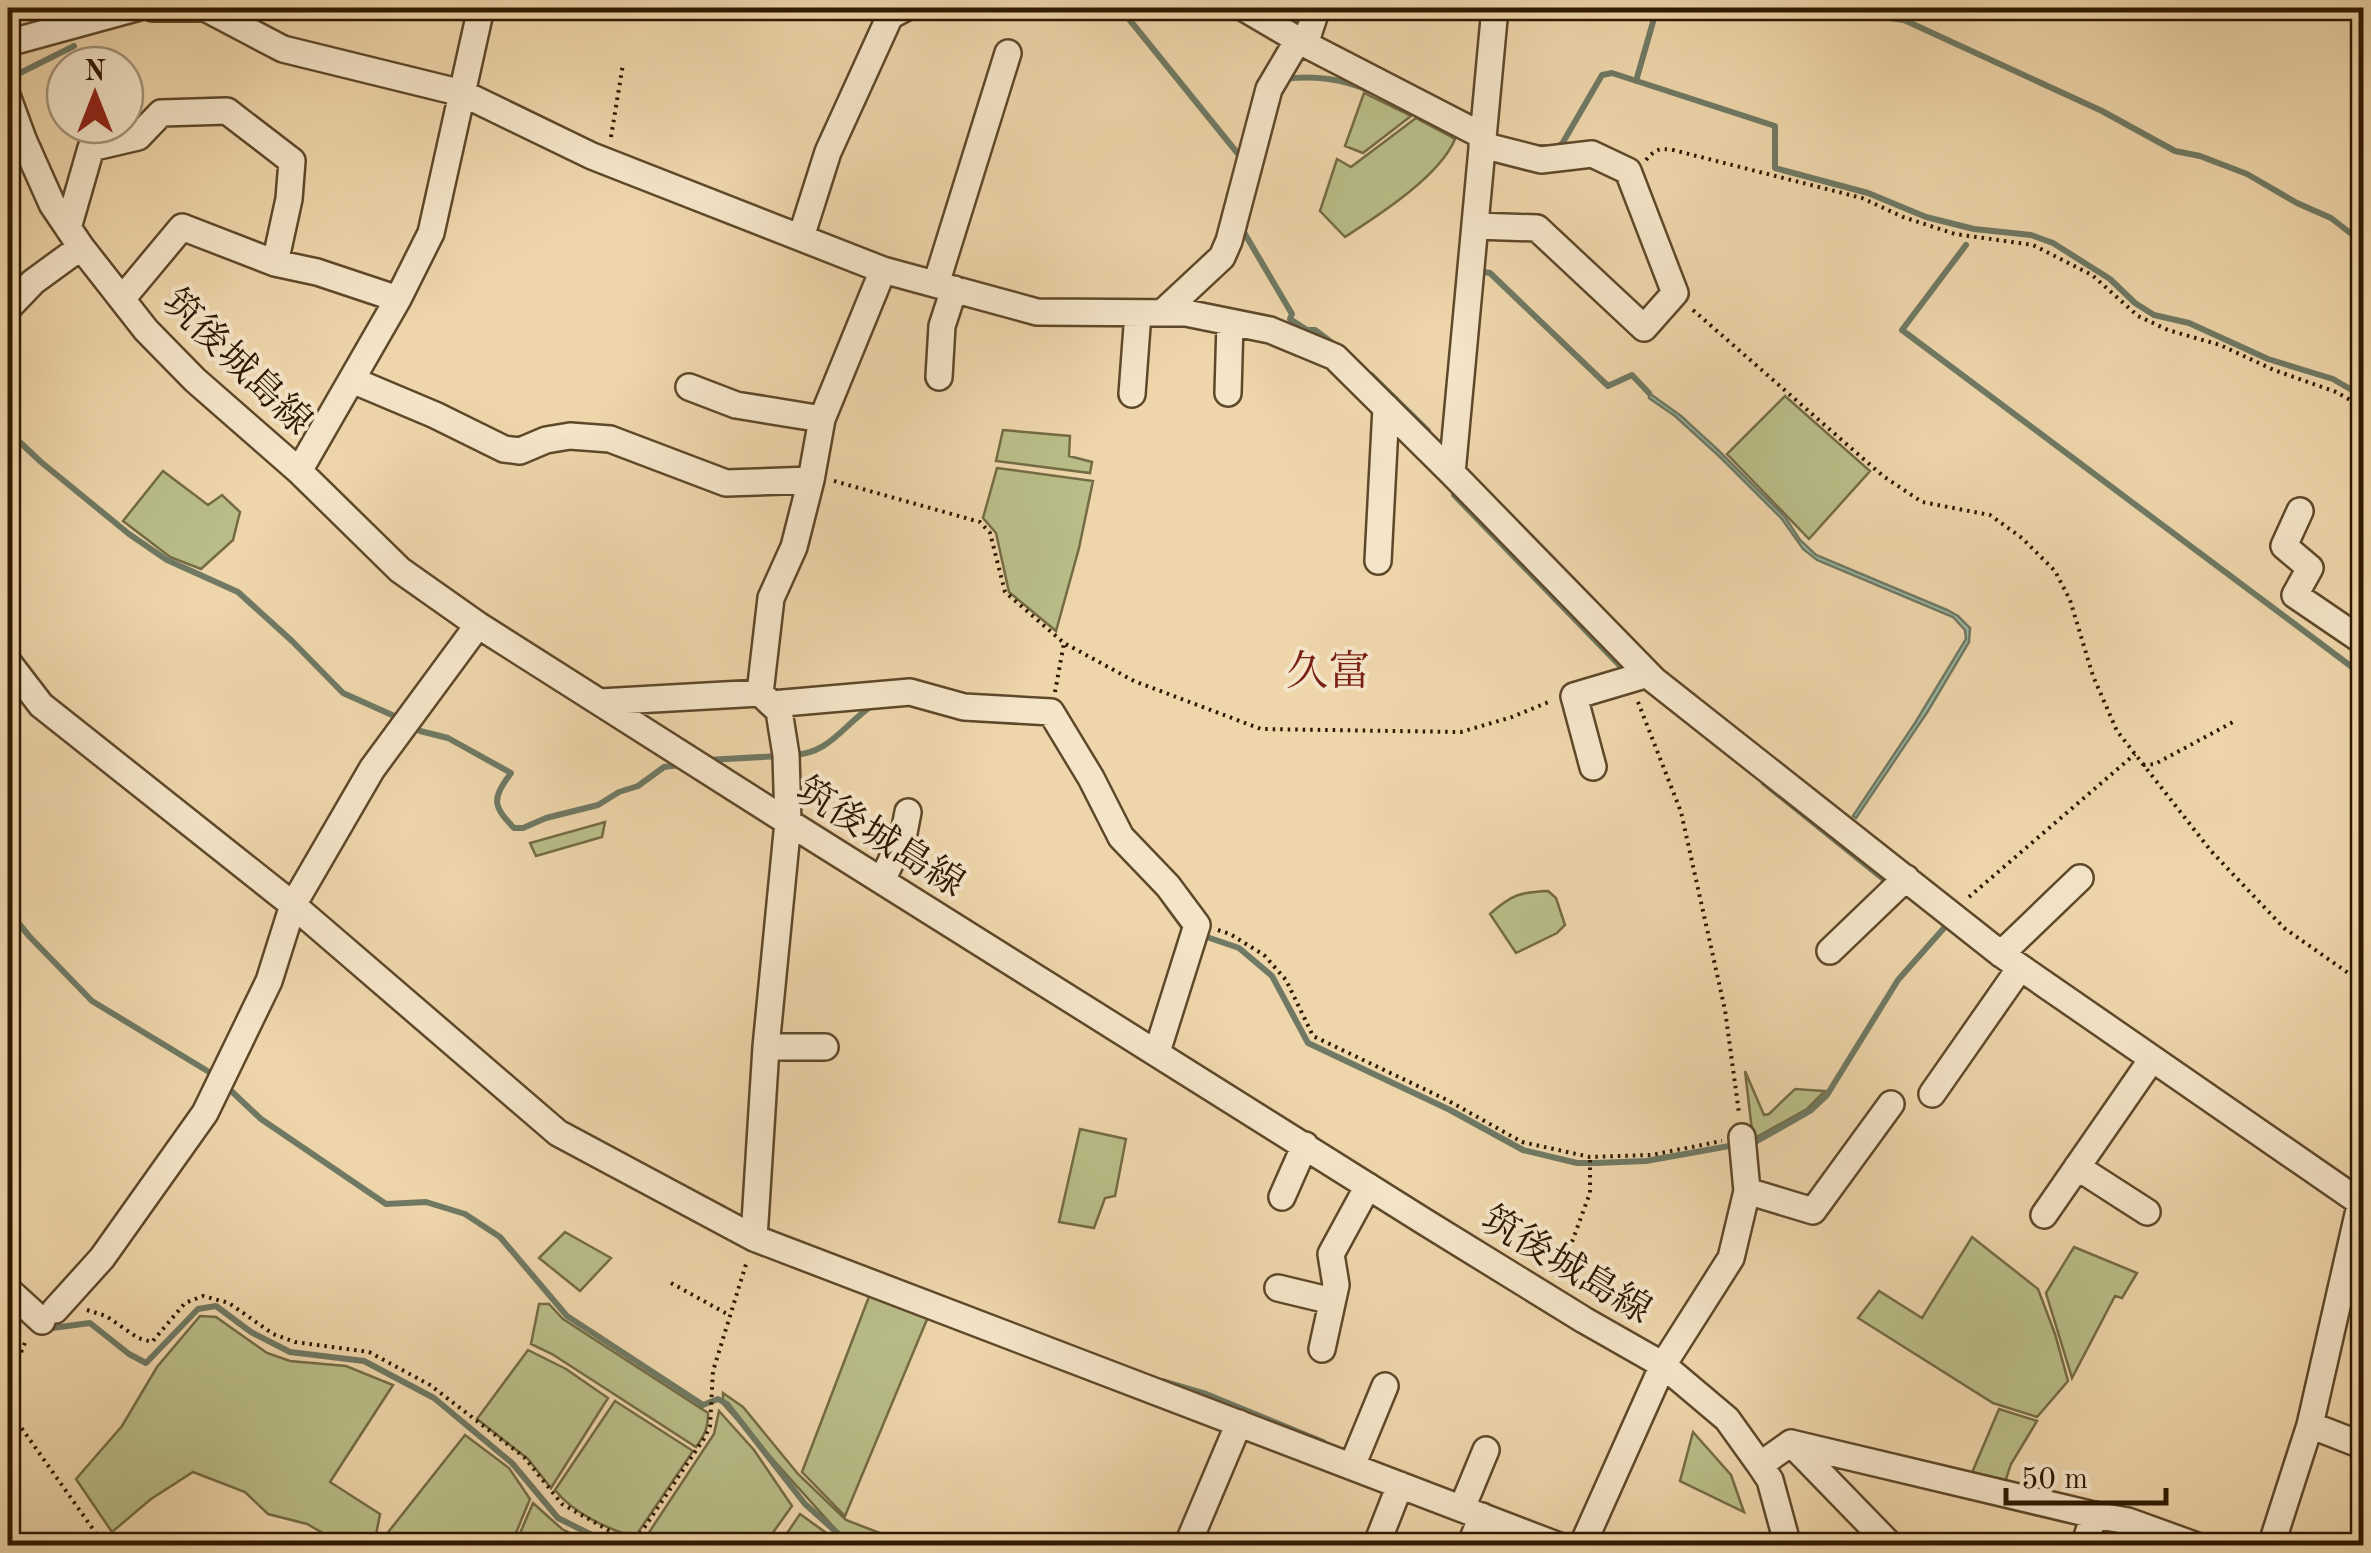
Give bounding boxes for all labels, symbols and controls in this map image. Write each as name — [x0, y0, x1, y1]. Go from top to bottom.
north arrow — [45, 45, 145, 145]
text: N — [84, 59, 106, 87]
street label: 筑後城島線 — [154, 281, 320, 443]
district label: 久富 — [1286, 649, 1370, 695]
street label: 筑後城島線 — [789, 769, 972, 905]
street label: 筑後城島線 — [1474, 1198, 1659, 1332]
scale bar — [2006, 1443, 2166, 1505]
text: 50 m — [2021, 1465, 2088, 1495]

